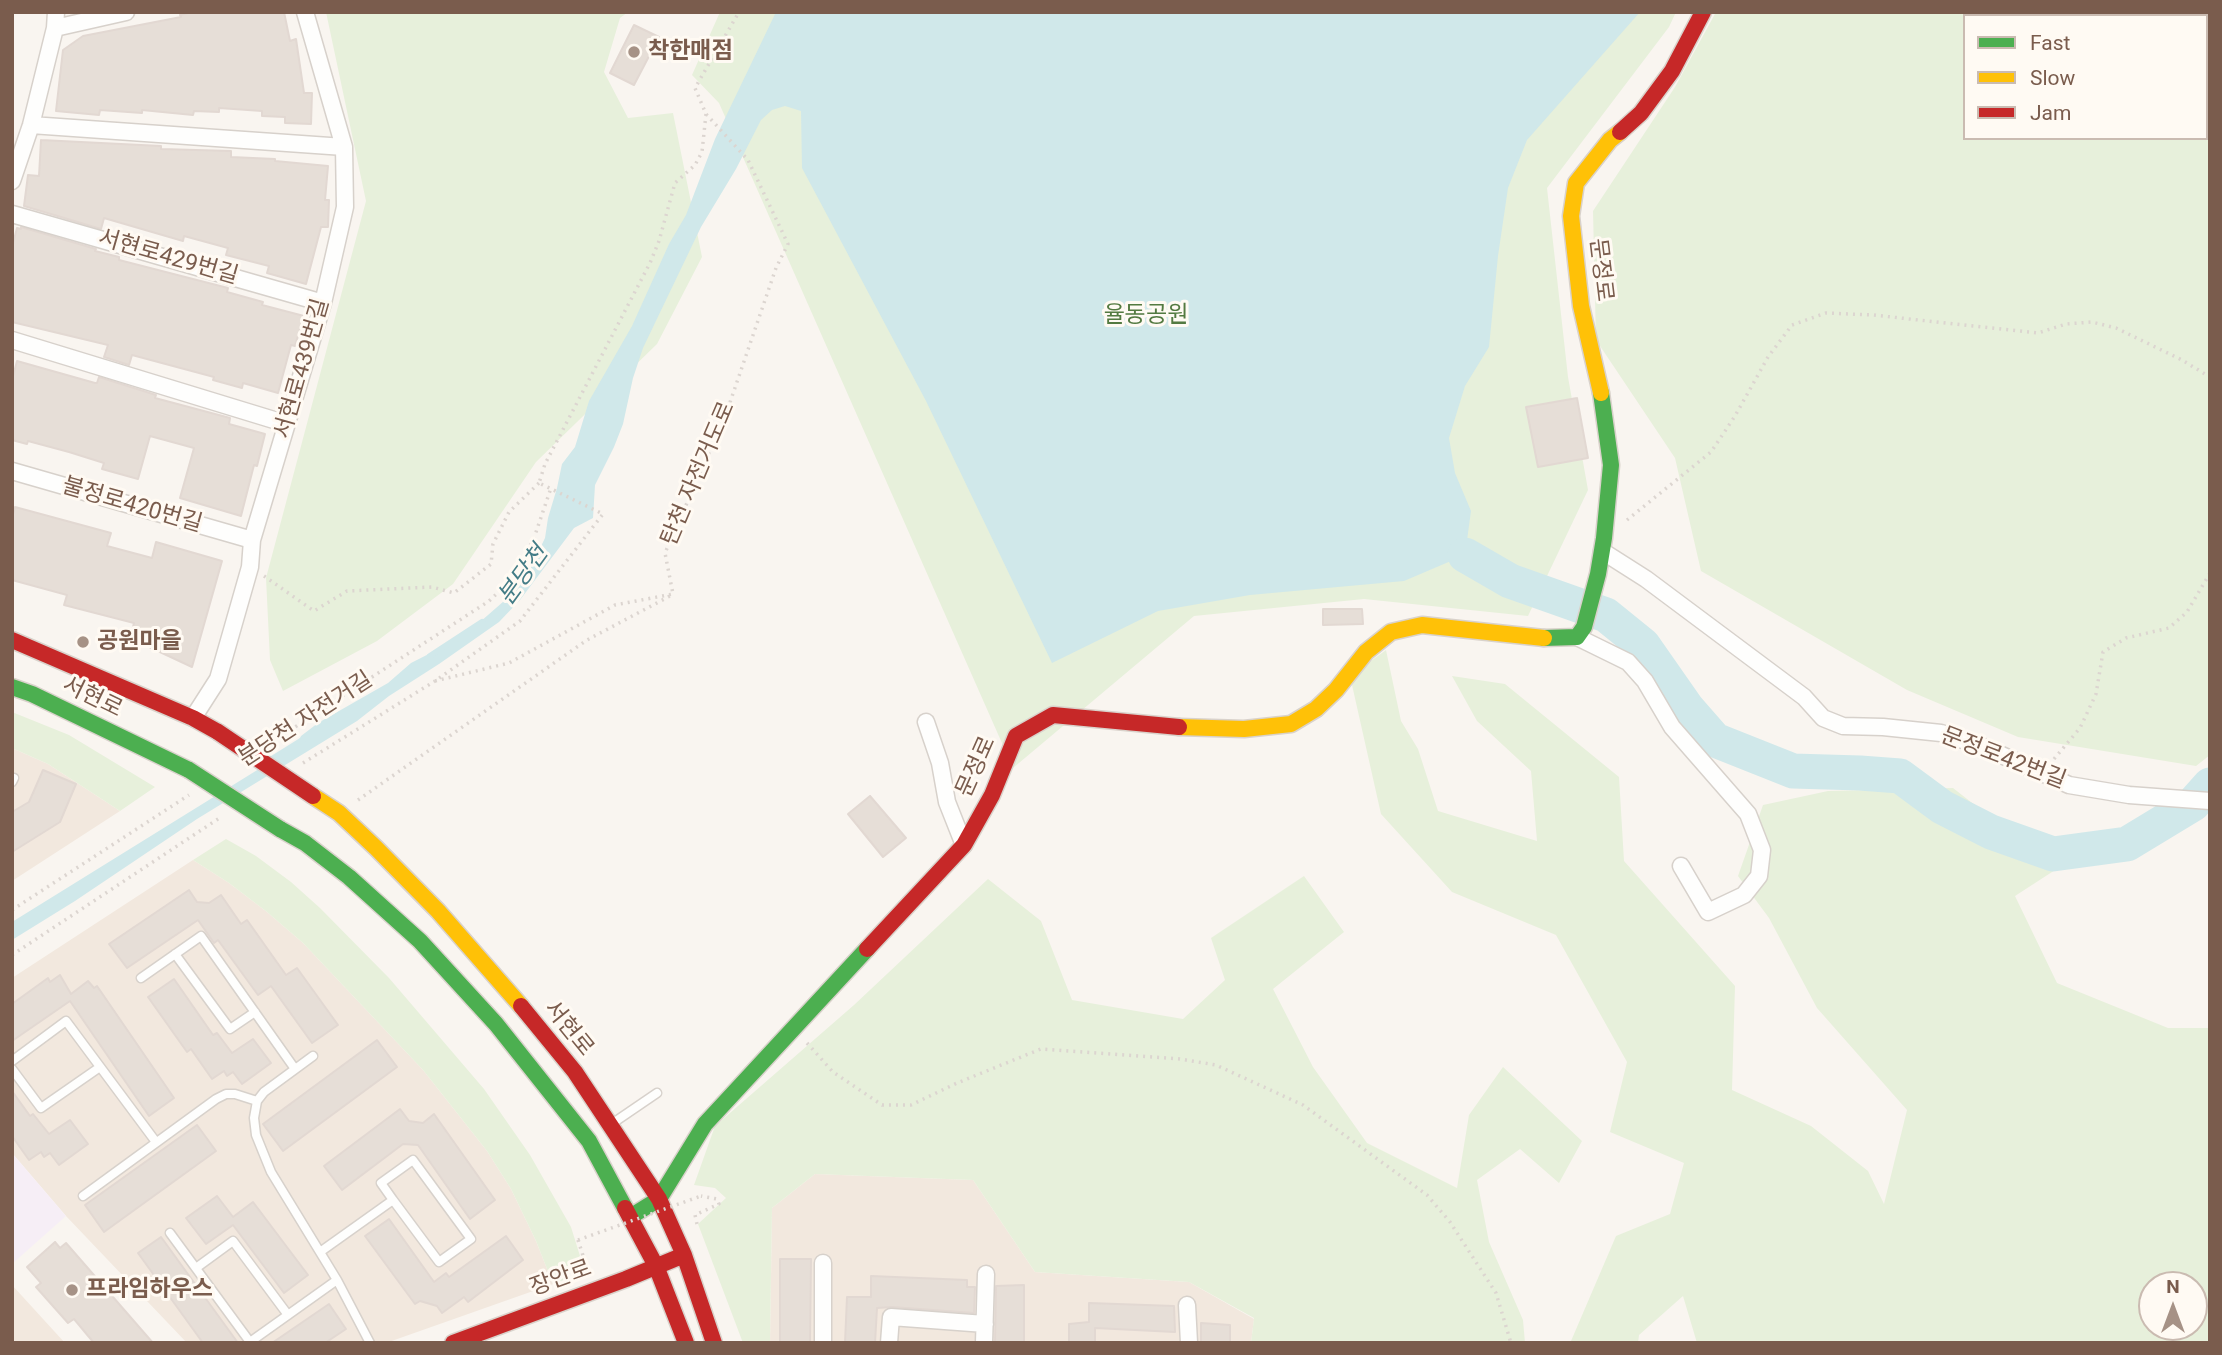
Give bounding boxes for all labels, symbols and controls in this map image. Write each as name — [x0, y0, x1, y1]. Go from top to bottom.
legend — [1963, 14, 2208, 140]
text: Fast — [2030, 31, 2070, 55]
place label: 착한매점 — [648, 38, 733, 66]
marker: 착한매점 — [626, 44, 642, 60]
text: Slow — [2030, 66, 2075, 90]
text: Jam — [2030, 101, 2071, 125]
street label: 서현로429번길 — [95, 225, 241, 291]
street label: 문정로 — [1582, 237, 1618, 303]
street label: 서현로439번길 — [270, 296, 336, 442]
park label: 율동공원 — [1104, 302, 1188, 330]
street label: 탄천 자전거도로 — [656, 398, 742, 550]
street label: 불정로420번길 — [59, 473, 205, 539]
water label: 분당천 — [493, 541, 555, 611]
place label: 공원마을 — [97, 628, 182, 656]
marker: 공원마을 — [75, 634, 91, 650]
street label: 분당천 자전거길 — [234, 667, 378, 773]
street label: 서현로 — [57, 672, 127, 724]
street label: 문정로42번길 — [1937, 723, 2069, 795]
street label: 문정로 — [951, 732, 1003, 802]
street label: 서현로 — [537, 996, 599, 1062]
street label: 장안로 — [526, 1255, 596, 1303]
north arrow — [2138, 1271, 2208, 1341]
text: N — [2166, 1275, 2180, 1298]
place label: 프라임하우스 — [86, 1276, 213, 1304]
marker: 프라임하우스 — [64, 1282, 80, 1298]

